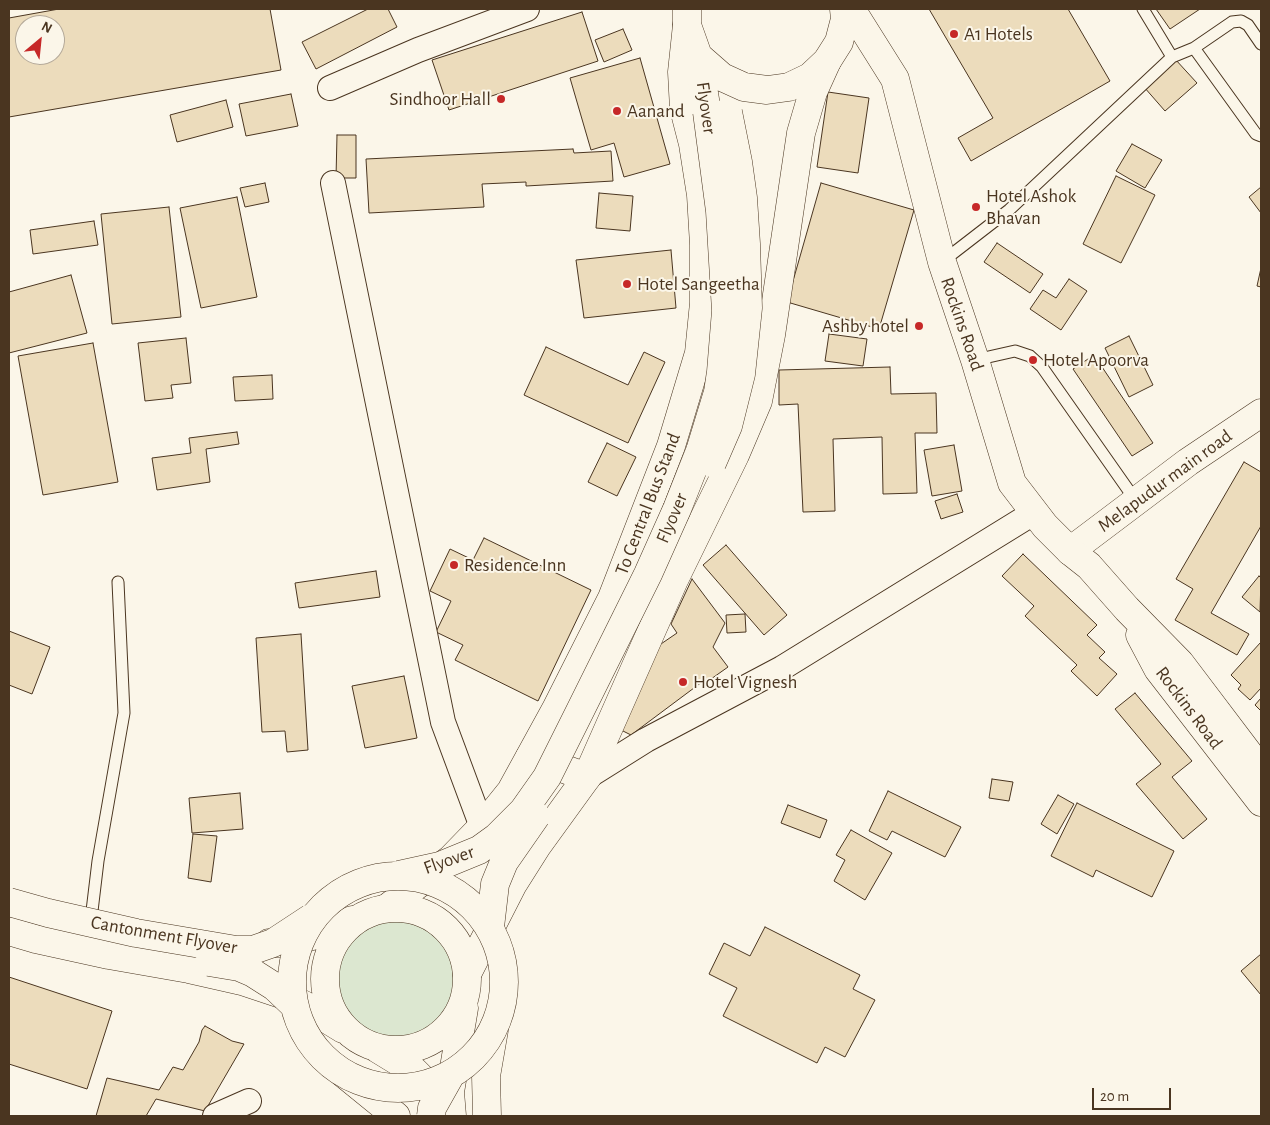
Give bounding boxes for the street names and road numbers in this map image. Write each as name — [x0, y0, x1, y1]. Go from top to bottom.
street label: Flyover — [691, 80, 721, 136]
street label: Rockins Road — [935, 274, 989, 374]
street label: Melapudur main road — [1093, 425, 1237, 537]
street label: To Central Bus Stand — [610, 430, 686, 578]
street label: Flyover — [651, 489, 693, 547]
street label: Rockins Road — [1151, 662, 1227, 754]
street label: Flyover — [420, 840, 478, 880]
street label: Cantonment Flyover — [89, 911, 239, 959]

